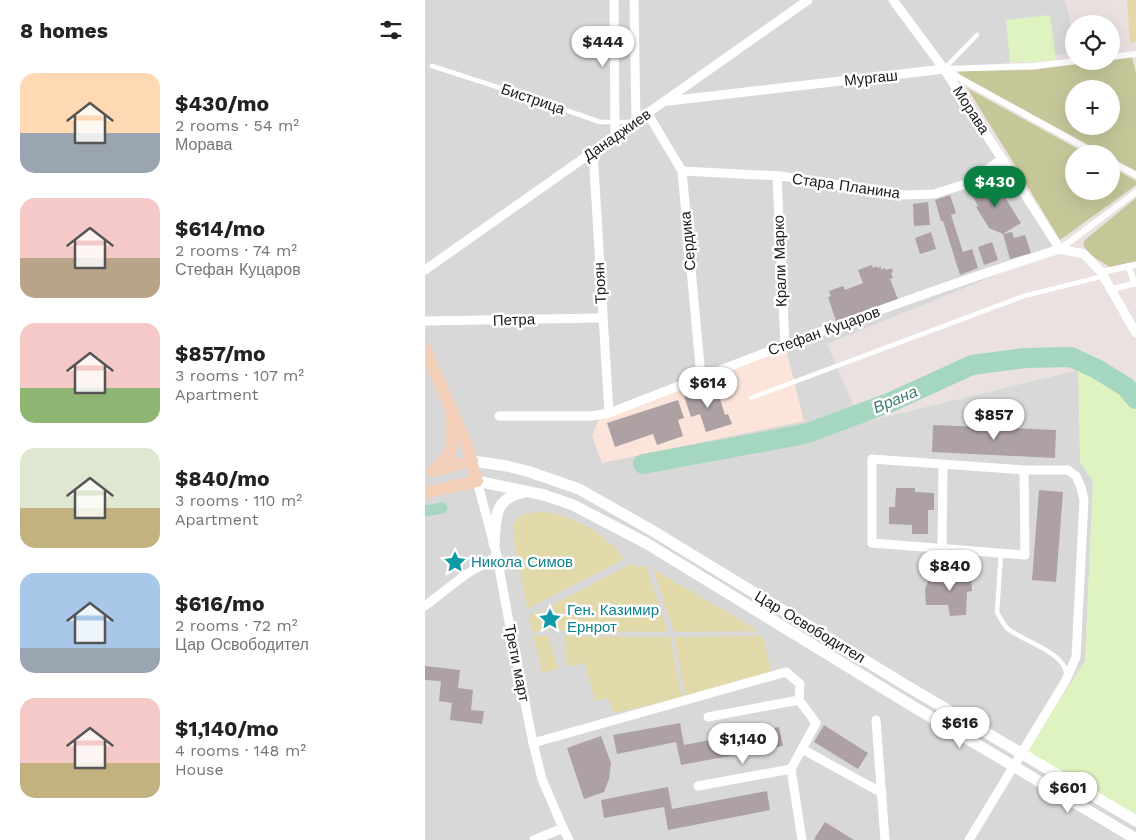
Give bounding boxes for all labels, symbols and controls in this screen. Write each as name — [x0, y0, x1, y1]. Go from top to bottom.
map controls — [1065, 15, 1120, 200]
button: locate — [1065, 15, 1120, 70]
icon: filters — [377, 16, 405, 44]
text: 8 homes — [20, 18, 108, 43]
pin: $444 — [573, 26, 633, 68]
text: $444 — [582, 32, 624, 51]
street label: Мургаш — [843, 66, 899, 90]
street label: Бистрица — [499, 80, 568, 119]
button: + — [1065, 80, 1120, 135]
street label: Морава — [949, 83, 994, 138]
text: $430/mo — [175, 91, 269, 116]
icon: home — [60, 93, 120, 153]
street label: Данаджиев — [580, 105, 654, 165]
text: 2 rooms · 54 m² — [175, 116, 299, 135]
text: Морава — [175, 135, 232, 154]
button: − — [1065, 145, 1120, 200]
pin: $430 — [965, 166, 1025, 208]
street label: Стара Планина — [791, 170, 902, 203]
text: $430 — [975, 172, 1015, 191]
street label: Сердика — [676, 210, 700, 271]
street label: Крали Марко — [769, 215, 791, 307]
text: $614/mo — [175, 216, 265, 241]
icon: home — [60, 218, 120, 278]
text: 2 rooms · 74 m² — [175, 241, 297, 260]
text: Стефан Куцаров — [175, 260, 301, 279]
street label: Троян — [590, 262, 610, 304]
street label: Стефан Куцаров — [766, 302, 882, 360]
street label: Петра — [493, 310, 536, 330]
text: $857/mo — [175, 341, 266, 366]
icon: home — [60, 343, 120, 403]
text: 3 rooms · 107 m² — [175, 366, 304, 385]
pin: $614 — [678, 366, 738, 409]
text: $614 — [689, 373, 727, 392]
water label: Врана — [870, 382, 920, 417]
text: Apartment — [175, 385, 258, 404]
pin: $857 — [964, 398, 1024, 441]
text: $857 — [975, 405, 1013, 424]
text: $840/mo — [175, 466, 270, 491]
icon: home — [60, 468, 120, 528]
text: 3 rooms · 110 m² — [175, 491, 302, 510]
text: Apartment — [175, 510, 258, 529]
place icon: Никола Симов — [442, 549, 468, 575]
pin: $840 — [920, 550, 980, 592]
place label: Никола Симов — [471, 553, 573, 571]
text: $840 — [930, 556, 970, 575]
street label: Цар Освободител — [752, 587, 868, 667]
text: $616/mo — [175, 591, 264, 616]
icon: home — [60, 593, 120, 653]
place label: Ген. Казимир Ернрот — [567, 601, 659, 636]
place icon: Ген. Казимир Ернрот — [537, 606, 563, 632]
text: 2 rooms · 72 m² — [175, 616, 298, 635]
street label: Трети март — [501, 623, 533, 703]
text: Цар Освободител — [175, 635, 309, 654]
pin: $616 — [930, 706, 990, 749]
text: $616 — [942, 713, 978, 732]
text: $1,140/mo — [175, 716, 279, 741]
icon: home — [60, 718, 120, 778]
pin: $1,140 — [702, 722, 784, 765]
text: $1,140 — [719, 729, 767, 748]
text: 4 rooms · 148 m² — [175, 741, 306, 760]
text: House — [175, 760, 224, 779]
pin: $601 — [1038, 772, 1098, 814]
text: $601 — [1049, 778, 1087, 797]

